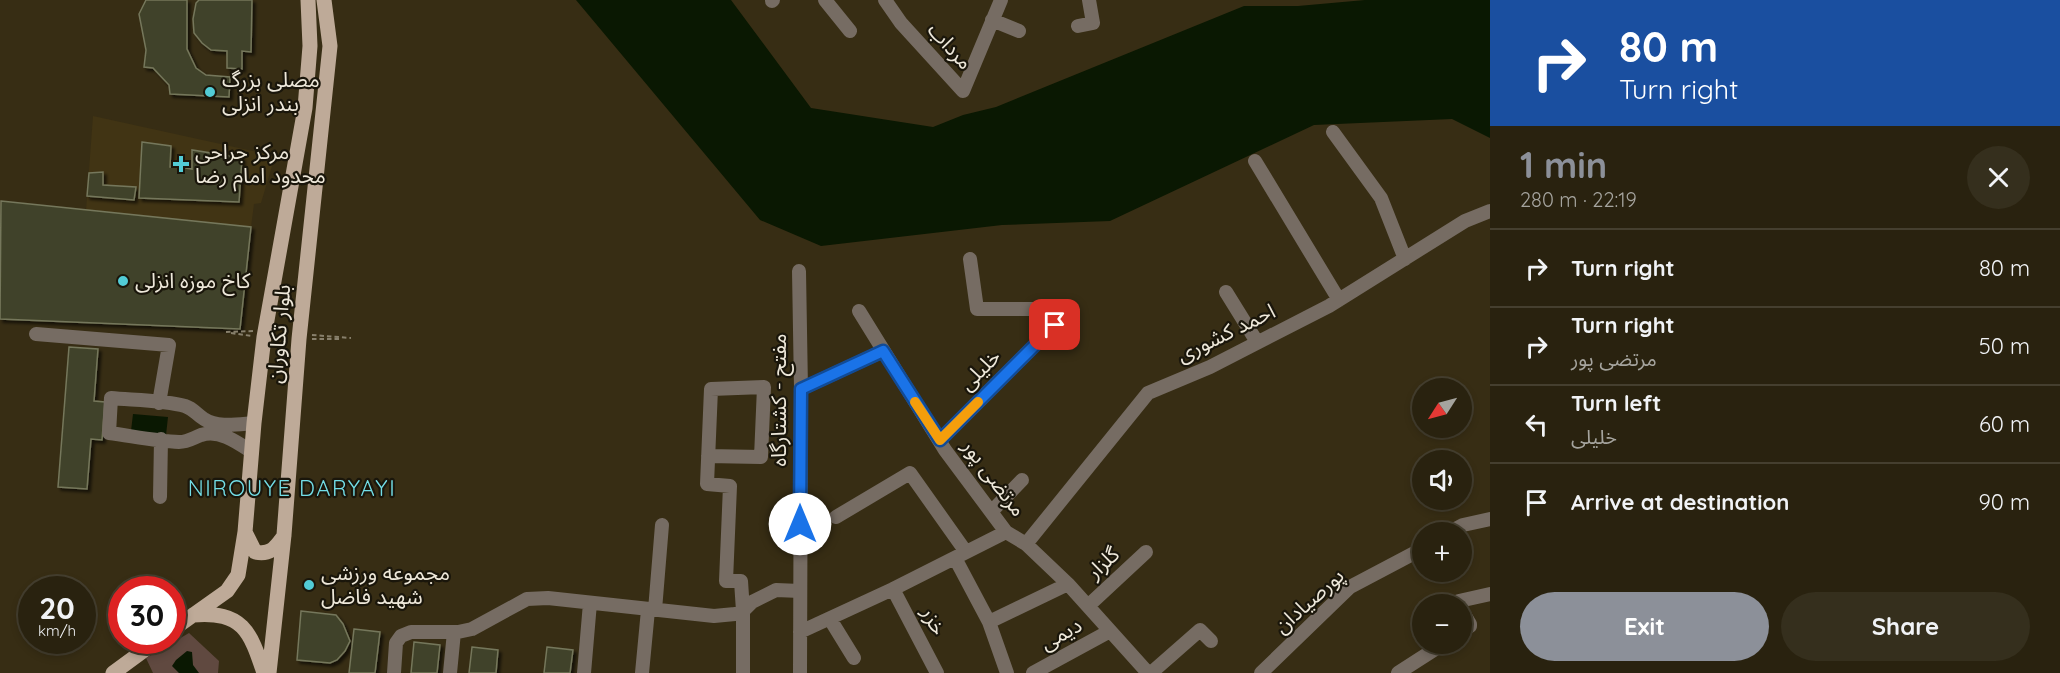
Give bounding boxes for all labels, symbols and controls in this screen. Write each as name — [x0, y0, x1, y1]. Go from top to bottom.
street label: مرداب — [923, 16, 979, 74]
text: 80 m — [1619, 20, 1718, 73]
icon: right — [1520, 24, 1598, 102]
place label: مصلی بزرگ بندر انزلی — [222, 66, 320, 116]
text: Turn right — [1619, 72, 1738, 106]
marker: مصلی بزرگ بندر انزلی — [203, 85, 217, 99]
place label: مرکز جراحی محدود امام رضا — [195, 138, 326, 192]
text: 1 min — [1520, 142, 1607, 187]
button: close — [1967, 146, 2030, 209]
marker: مرکز جراحی محدود امام رضا — [172, 155, 190, 173]
text: 280 m · 22:19 — [1520, 187, 1637, 212]
icon: right — [1520, 252, 1553, 285]
text: Turn right — [1571, 254, 1675, 282]
text: 80 m — [1979, 254, 2030, 282]
place label: کاخ موزه انزلی — [135, 267, 251, 296]
marker: کاخ موزه انزلی — [116, 274, 130, 288]
street label: بلوار تکاوران — [261, 283, 295, 385]
street label: احمد کشوری — [1172, 297, 1279, 367]
pin — [1029, 299, 1080, 350]
icon: arrive — [1038, 308, 1071, 341]
text: Turn right — [1571, 311, 1675, 339]
icon: right — [1520, 330, 1553, 363]
text: 50 m — [1979, 332, 2030, 360]
street label: مفتح - کشتارگاه — [765, 333, 794, 467]
street label: خلیلی — [953, 343, 1006, 396]
text: مرتضی پور — [1571, 346, 1657, 371]
north arrow — [1412, 378, 1472, 438]
map controls — [1412, 378, 1472, 654]
text: Turn left — [1571, 389, 1661, 417]
icon: left — [1520, 408, 1553, 441]
text: 60 m — [1979, 410, 2030, 438]
text: خلیلی — [1571, 424, 1617, 449]
street label: مرتضی پور — [956, 433, 1032, 522]
button: sound — [1412, 450, 1472, 510]
district label: NIROUYE DARYAYI — [188, 474, 396, 502]
icon: arrive — [1520, 486, 1553, 519]
text: Arrive at destination — [1571, 488, 1789, 516]
text: 90 m — [1979, 488, 2030, 516]
position arrow — [768, 492, 832, 556]
button: + — [1412, 522, 1472, 582]
street label: گلزار — [1080, 540, 1124, 585]
place label: مجموعه ورزشی شهید فاضل — [321, 559, 450, 609]
street label: پورصیادان — [1268, 562, 1350, 639]
speed limit sign: 30 — [108, 576, 186, 654]
marker: مجموعه ورزشی شهید فاضل — [302, 578, 316, 592]
text: 20 — [39, 589, 75, 627]
button: Exit — [1520, 592, 1769, 661]
button: Share — [1781, 592, 2030, 661]
button: − — [1412, 594, 1472, 654]
street label: خزر — [916, 601, 953, 639]
street label: دیمی — [1035, 611, 1086, 655]
text: km/h — [38, 621, 76, 640]

